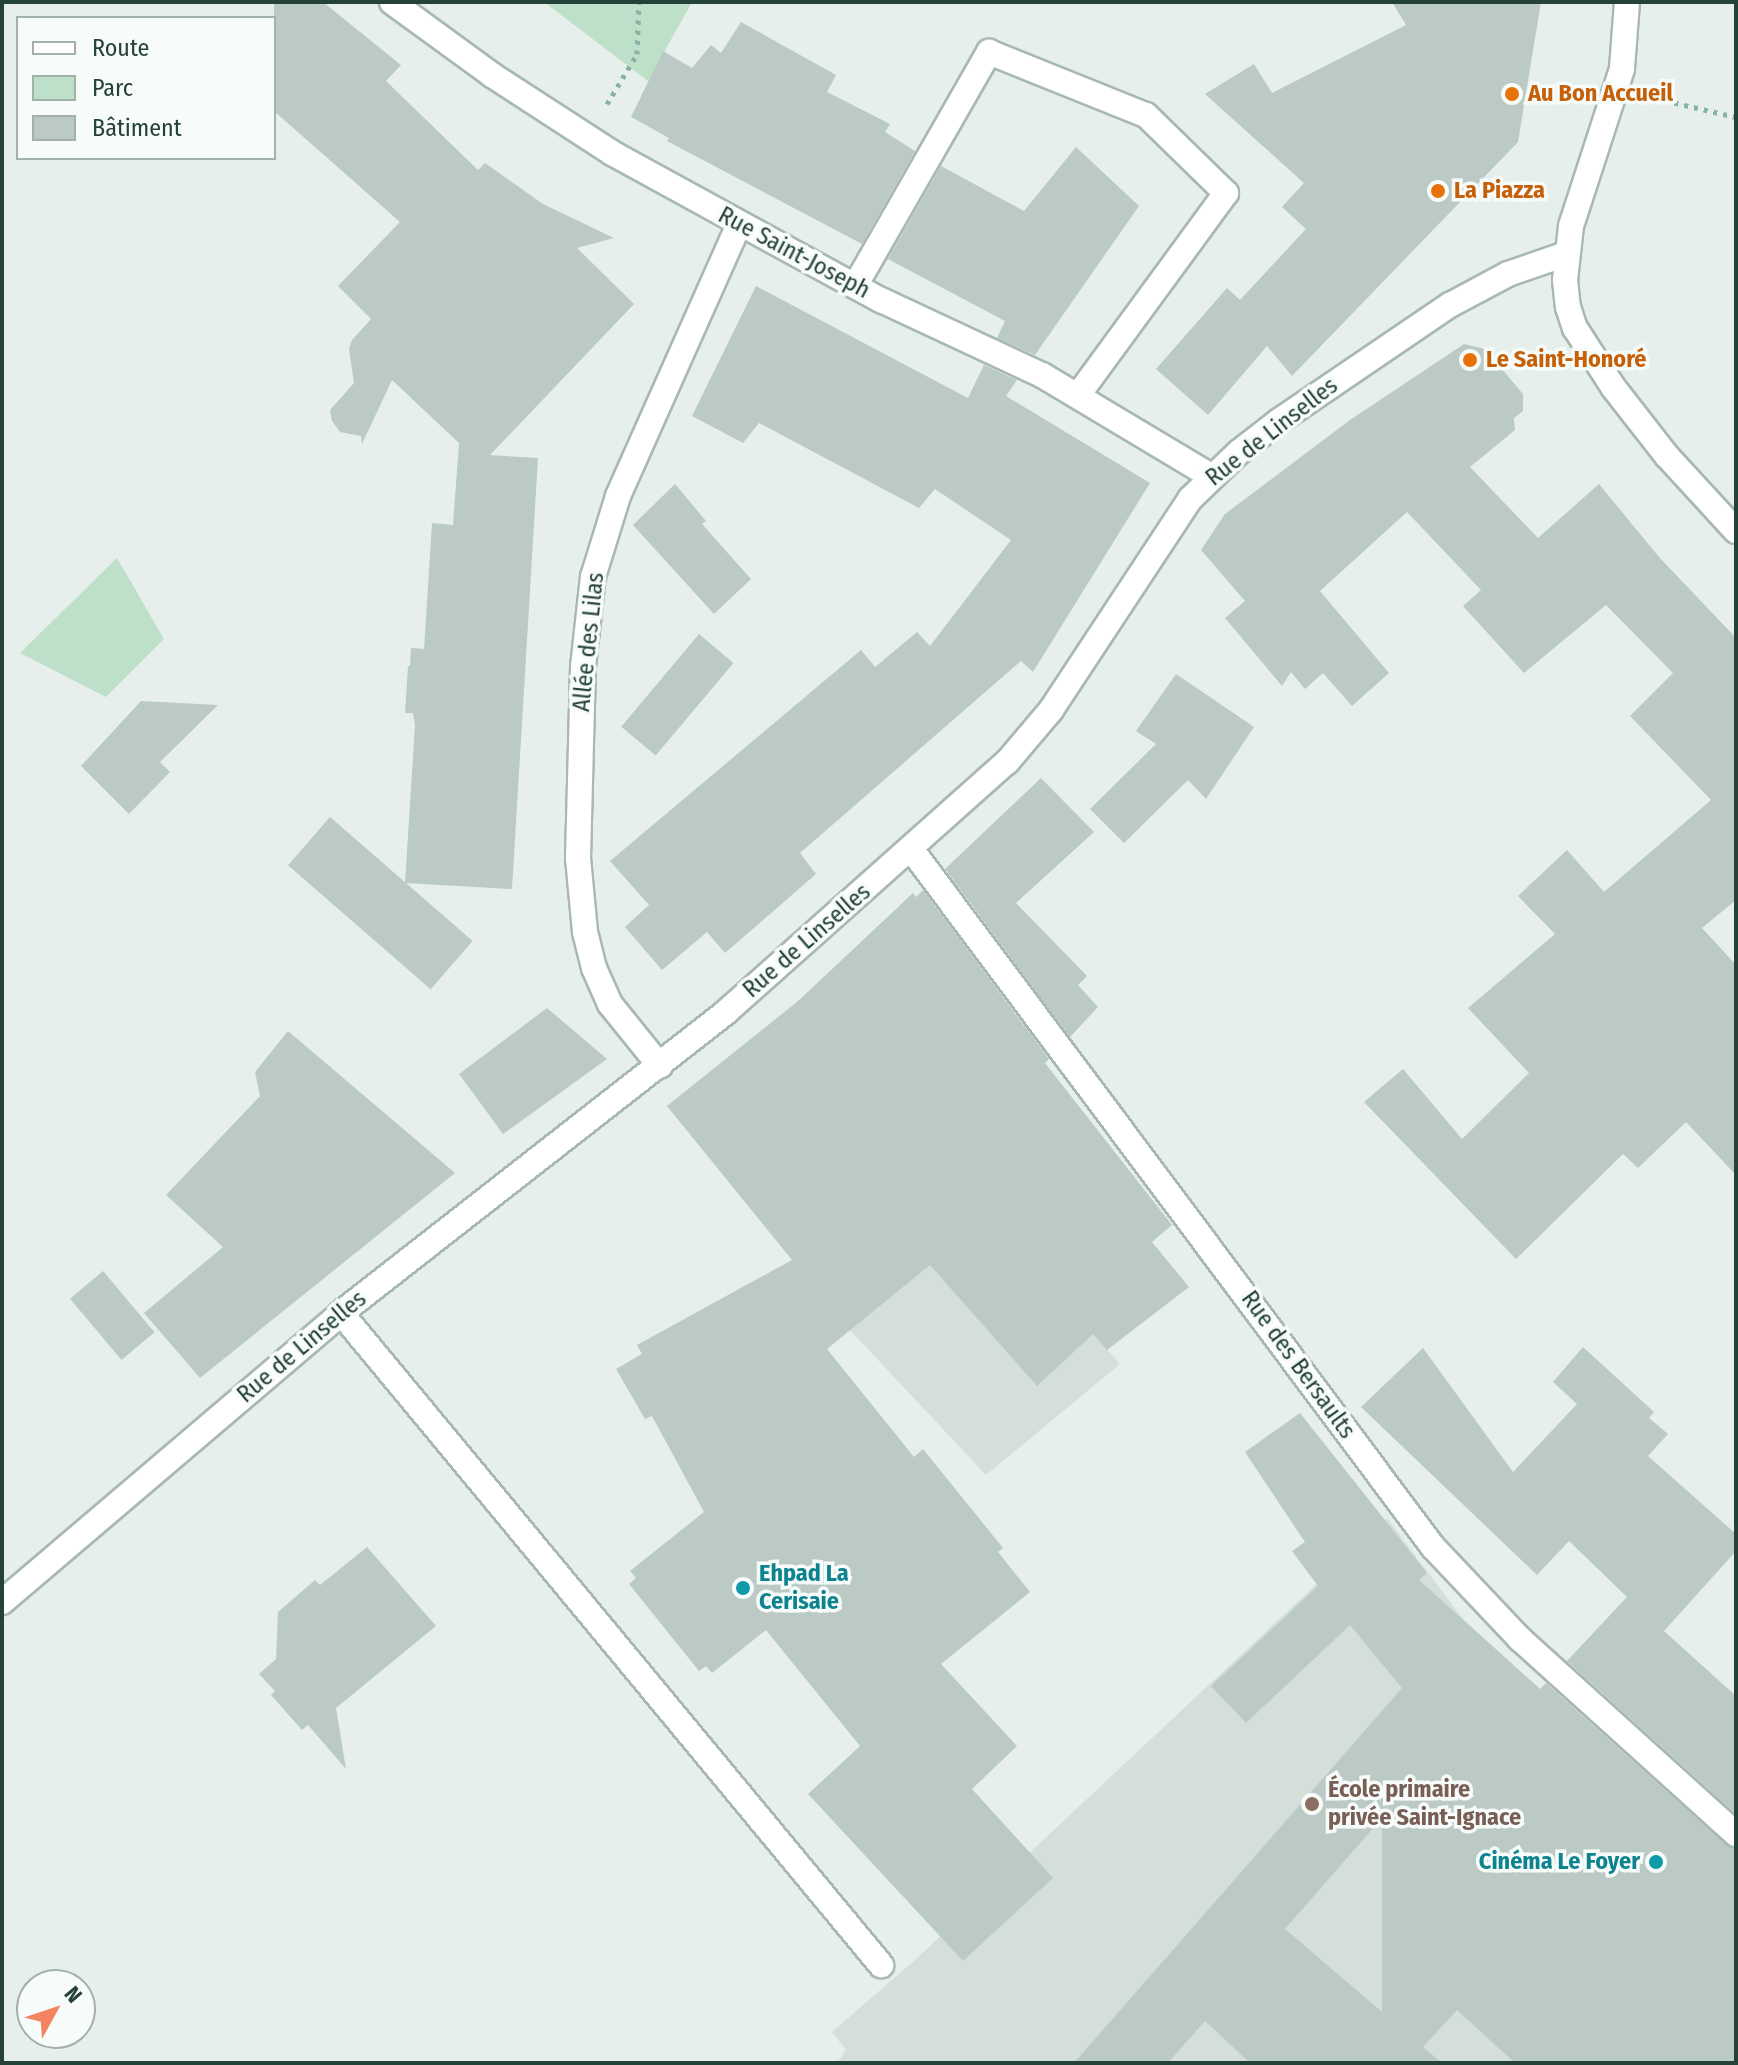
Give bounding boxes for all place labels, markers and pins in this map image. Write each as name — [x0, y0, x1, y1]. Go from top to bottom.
place label: Au Bon Accueil — [1528, 80, 1673, 108]
marker: Au Bon Accueil — [1503, 85, 1521, 103]
place label: La Piazza — [1454, 177, 1545, 205]
marker: La Piazza — [1429, 182, 1447, 200]
place label: Le Saint-Honoré — [1486, 346, 1646, 374]
marker: Le Saint-Honoré — [1461, 351, 1479, 369]
place label: Ehpad La Cerisaie — [759, 1560, 849, 1616]
marker: Ehpad La Cerisaie — [734, 1579, 752, 1597]
place label: École primaire privée Saint-Ignace — [1328, 1776, 1521, 1832]
marker: École primaire privée Saint-Ignace — [1303, 1795, 1321, 1813]
place label: Cinéma Le Foyer — [1479, 1848, 1640, 1876]
marker: Cinéma Le Foyer — [1647, 1853, 1665, 1871]

